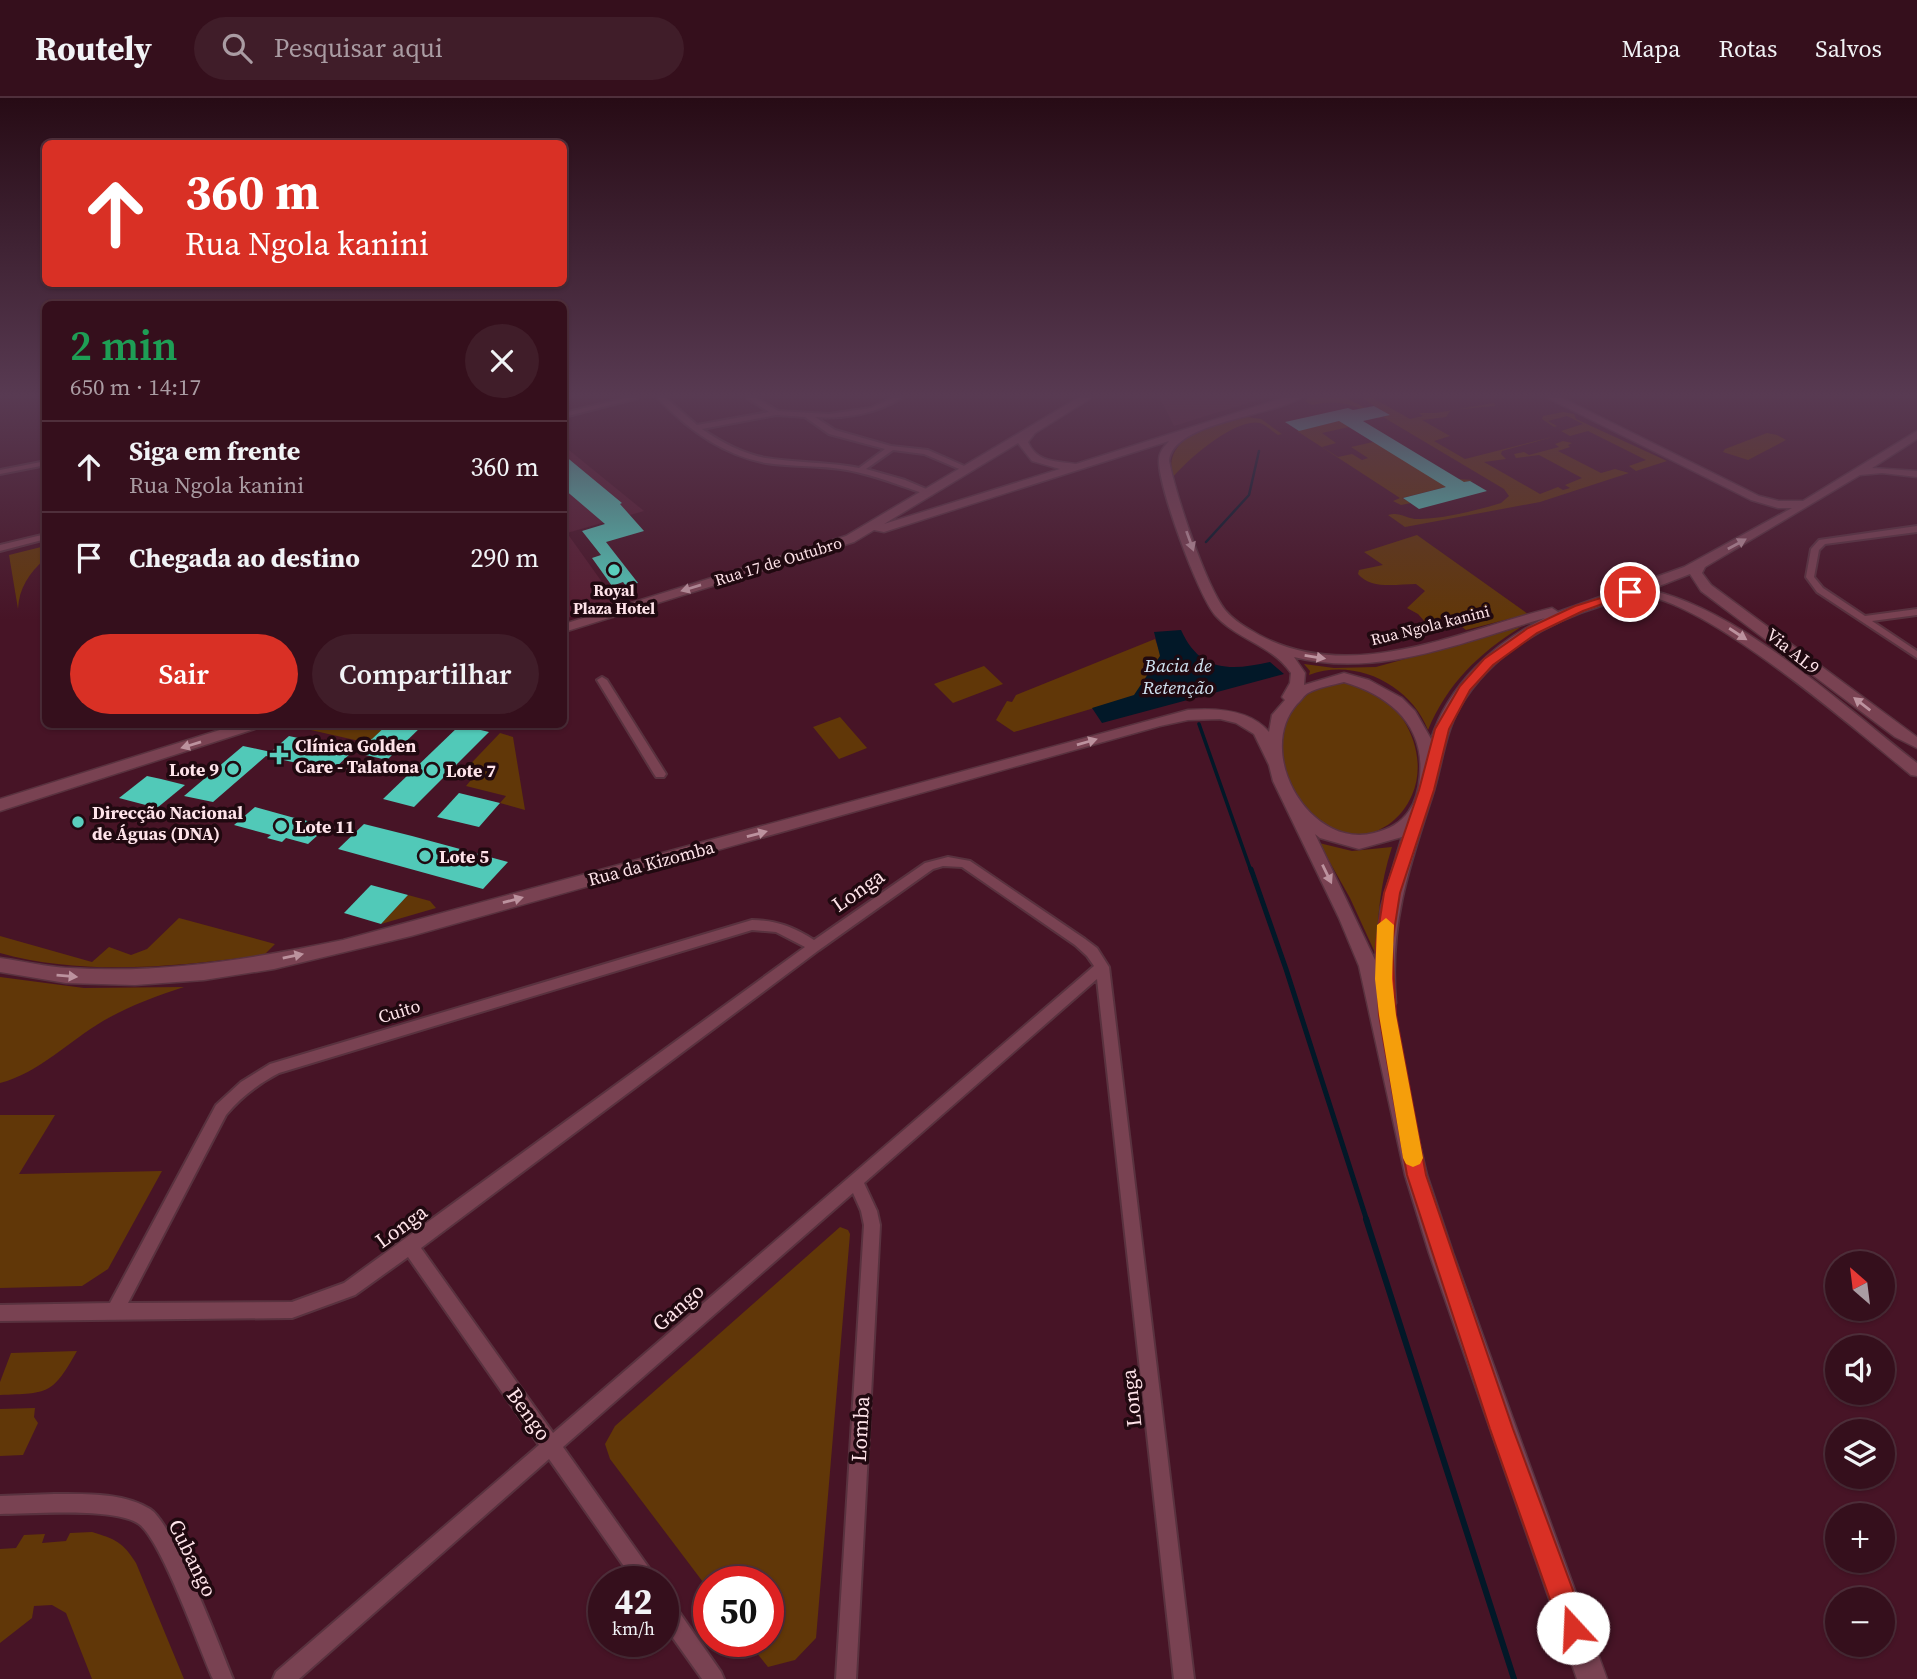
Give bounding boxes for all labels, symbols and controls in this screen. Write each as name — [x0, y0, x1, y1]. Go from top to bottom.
search box — [194, 17, 684, 80]
text: Routely — [35, 26, 152, 71]
icon: search — [218, 29, 256, 67]
text: Pesquisar aqui — [274, 30, 443, 66]
text: Mapa — [1621, 32, 1681, 65]
text: Rotas — [1719, 32, 1777, 65]
text: Salvos — [1815, 32, 1882, 65]
text: 360 m — [185, 158, 320, 225]
icon: ahead — [70, 168, 161, 259]
text: Rua Ngola kanini — [185, 222, 429, 266]
text: 2 min — [70, 316, 178, 374]
button: close — [465, 324, 539, 398]
text: 650 m · 14:17 — [70, 371, 201, 403]
text: Siga em frente — [129, 433, 300, 469]
icon: ahead — [70, 448, 108, 486]
text: 360 m — [471, 449, 539, 485]
text: Rua Ngola kanini — [129, 469, 304, 501]
street label: Rua 17 de Outubro — [712, 531, 844, 591]
one-way arrow — [1185, 531, 1196, 552]
one-way arrow — [1727, 538, 1747, 550]
icon: arrive — [70, 539, 108, 577]
text: Chegada ao destino — [129, 540, 360, 576]
text: 290 m — [471, 540, 539, 576]
marker: Royal Plaza Hotel — [606, 562, 622, 578]
pin — [1600, 562, 1660, 622]
icon: arrive — [1611, 573, 1649, 611]
place label: Royal Plaza Hotel — [573, 579, 655, 619]
one-way arrow — [681, 584, 702, 594]
street label: Rua Ngola kanini — [1368, 600, 1492, 650]
street label: Via AL9 — [1761, 622, 1825, 680]
one-way arrow — [1728, 628, 1748, 641]
button: Sair — [70, 634, 298, 714]
button: Compartilhar — [312, 634, 539, 714]
water label: Bacia de Retenção — [1141, 652, 1214, 700]
one-way arrow — [1304, 652, 1326, 663]
one-way arrow — [1853, 696, 1871, 711]
place label: Clínica Golden Care - Talatona — [295, 733, 419, 779]
one-way arrow — [1076, 736, 1098, 747]
one-way arrow — [180, 740, 201, 751]
marker: Clínica Golden Care - Talatona — [269, 745, 289, 765]
place label: Lote 9 — [169, 757, 219, 782]
place label: Lote 7 — [446, 758, 496, 783]
marker: Lote 9 — [225, 761, 241, 777]
marker: Lote 7 — [424, 762, 440, 778]
place label: Direcção Nacional de Águas (DNA) — [92, 800, 243, 846]
marker: Direcção Nacional de Águas (DNA) — [70, 814, 86, 830]
place label: Lote 11 — [295, 814, 355, 839]
marker: Lote 11 — [273, 818, 289, 834]
one-way arrow — [746, 828, 768, 839]
street label: Rua da Kizomba — [585, 834, 718, 892]
place label: Lote 5 — [439, 844, 489, 869]
marker: Lote 5 — [417, 848, 433, 864]
street label: Longa — [826, 861, 890, 918]
one-way arrow — [1321, 864, 1333, 884]
one-way arrow — [503, 895, 524, 905]
one-way arrow — [282, 950, 304, 961]
one-way arrow — [56, 971, 78, 982]
street label: Cuito — [375, 993, 423, 1029]
street label: Longa — [369, 1197, 433, 1255]
north arrow — [1825, 1251, 1895, 1321]
map controls — [1825, 1251, 1895, 1657]
street label: Gango — [646, 1276, 710, 1338]
button: sound — [1825, 1335, 1895, 1405]
street label: Longa — [1114, 1367, 1148, 1428]
street label: Bengo — [500, 1382, 558, 1446]
street label: Lomba — [844, 1395, 876, 1463]
button: layers — [1825, 1419, 1895, 1489]
button: + — [1825, 1503, 1895, 1573]
street label: Cubango — [162, 1514, 224, 1602]
speed limit sign: 50 — [693, 1566, 784, 1657]
text: 42 — [615, 1578, 652, 1626]
button: − — [1825, 1587, 1895, 1657]
position arrow — [1536, 1591, 1610, 1665]
text: km/h — [612, 1616, 655, 1641]

